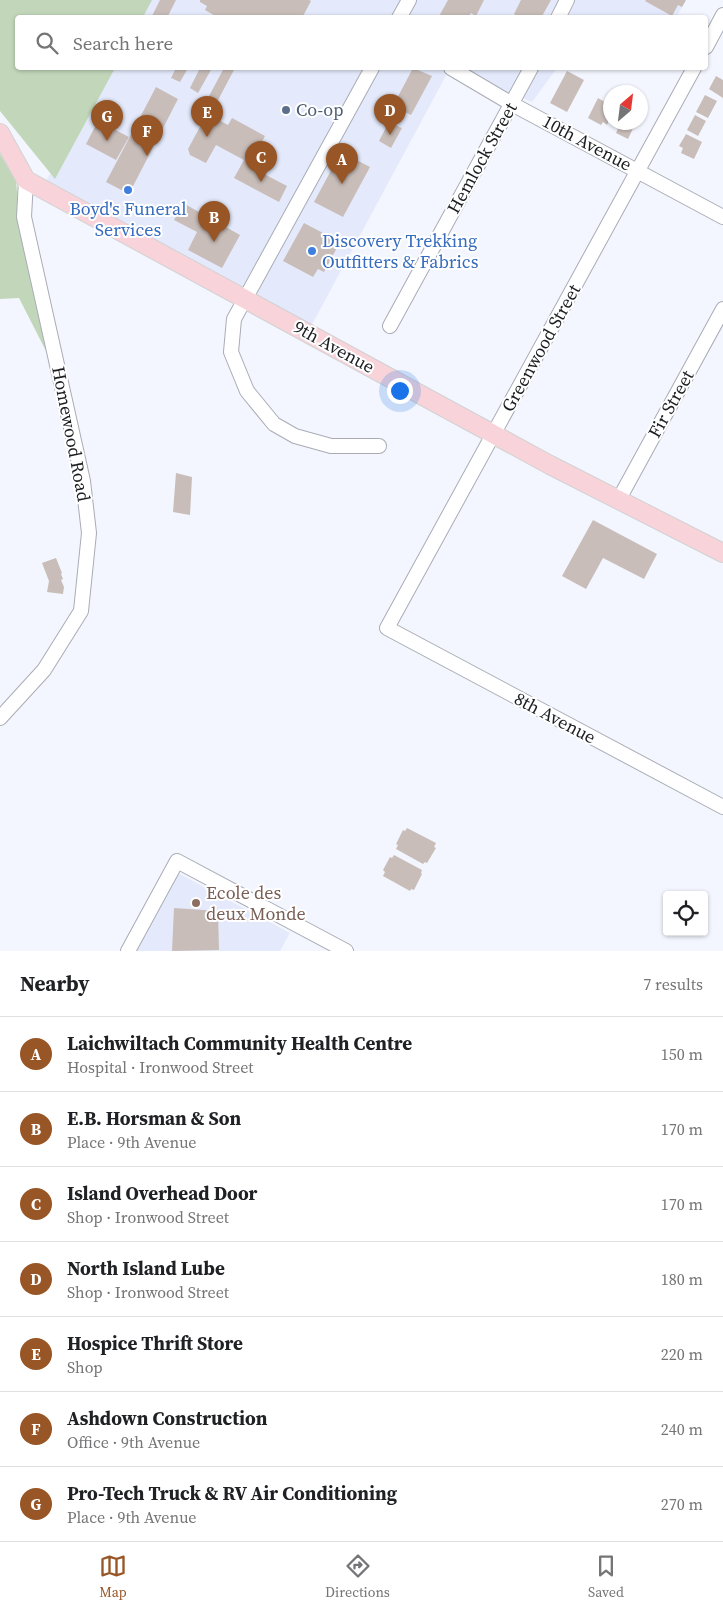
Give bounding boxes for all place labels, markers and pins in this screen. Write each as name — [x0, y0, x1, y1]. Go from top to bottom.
pin: D — [374, 94, 406, 135]
pin: E — [191, 96, 223, 137]
place label: Co-op — [296, 97, 343, 122]
pin: G — [91, 100, 123, 141]
marker: Co-op — [280, 104, 292, 116]
pin: F — [131, 115, 163, 156]
pin: C — [245, 141, 277, 182]
pin: A — [326, 143, 358, 184]
marker: Boyd's Funeral Services — [122, 184, 134, 196]
place label: Boyd's Funeral Services — [69, 196, 187, 242]
pin: B — [198, 201, 230, 242]
place label: Discovery Trekking Outfitters & Fabrics — [322, 228, 479, 274]
marker: Discovery Trekking Outfitters & Fabrics — [306, 245, 318, 257]
place label: Ecole des deux Monde — [206, 880, 306, 926]
marker: Ecole des deux Monde — [190, 897, 202, 909]

